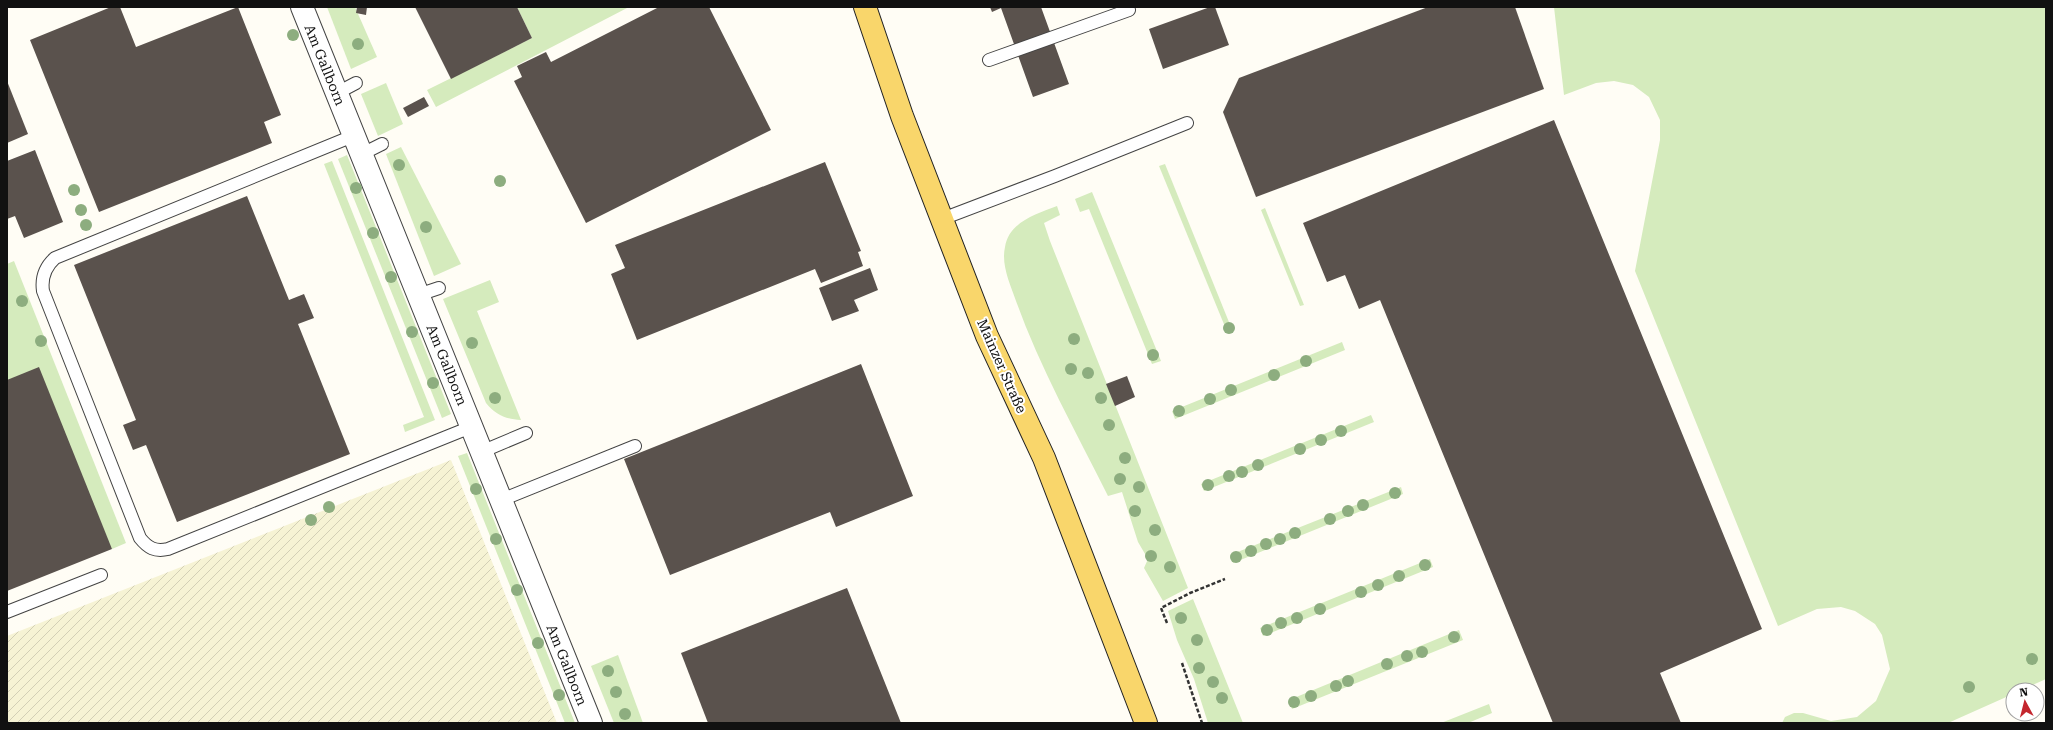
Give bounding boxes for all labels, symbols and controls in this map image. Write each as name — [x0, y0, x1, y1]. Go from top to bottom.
street label: Am Gallborn — [302, 22, 348, 108]
street label: Mainzer Straße — [974, 316, 1030, 416]
street label: Am Gallborn — [424, 322, 470, 408]
street label: Am Gallborn — [544, 622, 590, 708]
north arrow — [2005, 682, 2045, 722]
text: N — [2019, 686, 2029, 700]

